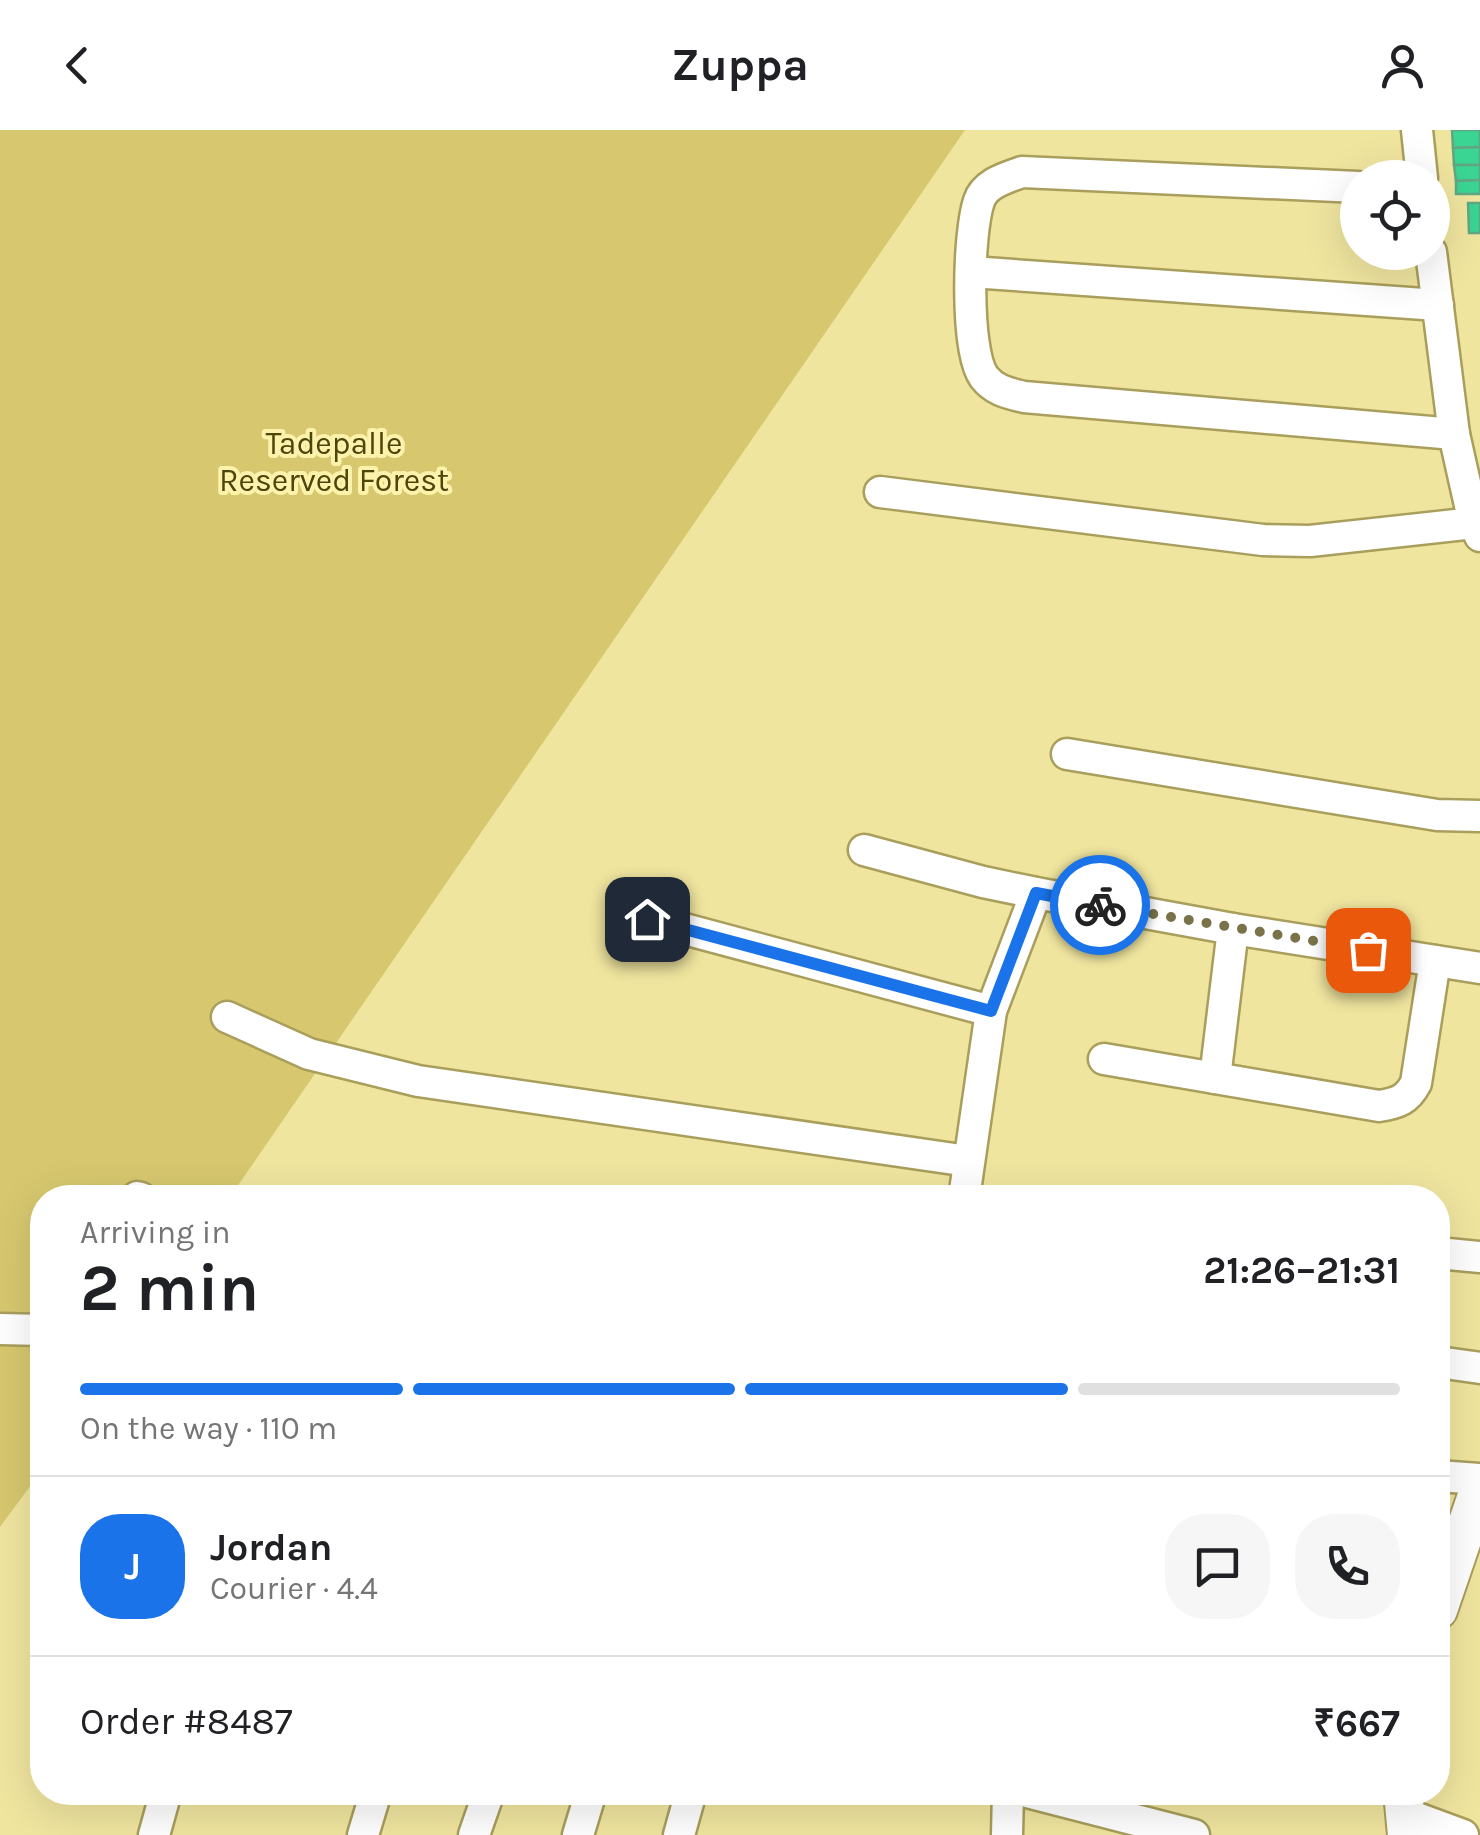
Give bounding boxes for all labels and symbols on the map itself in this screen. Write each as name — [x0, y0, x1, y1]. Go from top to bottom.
park label: Tadepalle Reserved Forest — [219, 425, 449, 499]
courier — [1050, 855, 1150, 955]
pin — [605, 877, 690, 962]
pin — [1326, 908, 1411, 993]

